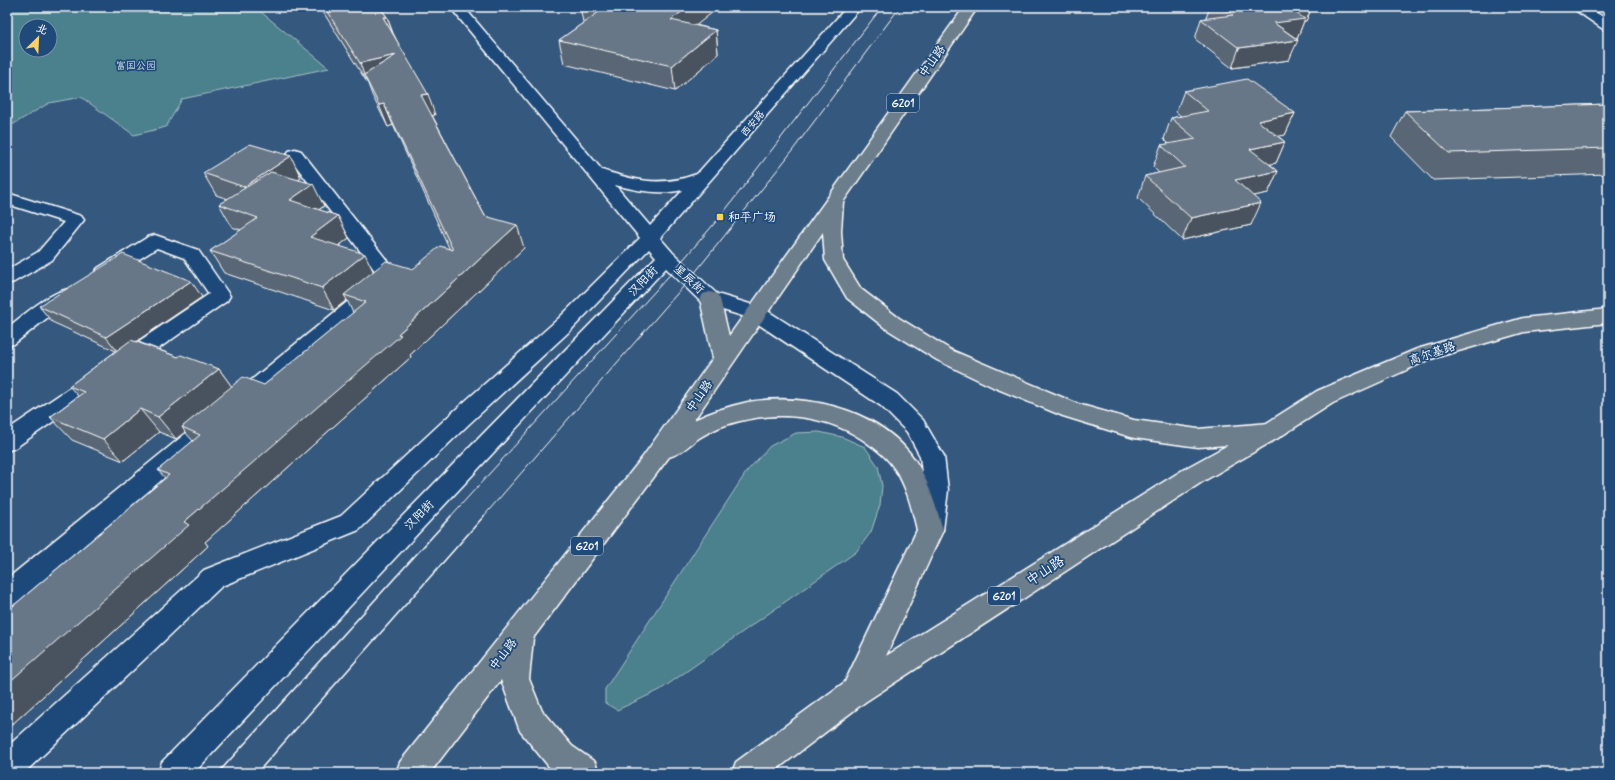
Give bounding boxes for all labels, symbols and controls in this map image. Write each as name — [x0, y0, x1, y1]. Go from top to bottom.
north arrow — [18, 18, 58, 58]
text: 北 — [34, 21, 50, 38]
street label: 中山路 — [916, 42, 950, 81]
park label: 富国公园 — [116, 60, 156, 73]
road number: G201 — [887, 94, 919, 112]
street label: 西安路 — [738, 108, 768, 140]
place label: 和平广场 — [728, 210, 776, 226]
marker: 和平广场 — [715, 212, 725, 222]
street label: 星辰街 — [670, 262, 707, 298]
street label: 汉阳街 — [625, 263, 662, 300]
street label: 高尔基路 — [1407, 339, 1458, 369]
street label: 中山路 — [683, 377, 717, 416]
street label: 汉阳街 — [401, 497, 438, 534]
road number: G201 — [571, 537, 603, 555]
street label: 中山路 — [1023, 552, 1068, 590]
road number: G201 — [988, 587, 1020, 605]
street label: 中山路 — [486, 636, 521, 674]

